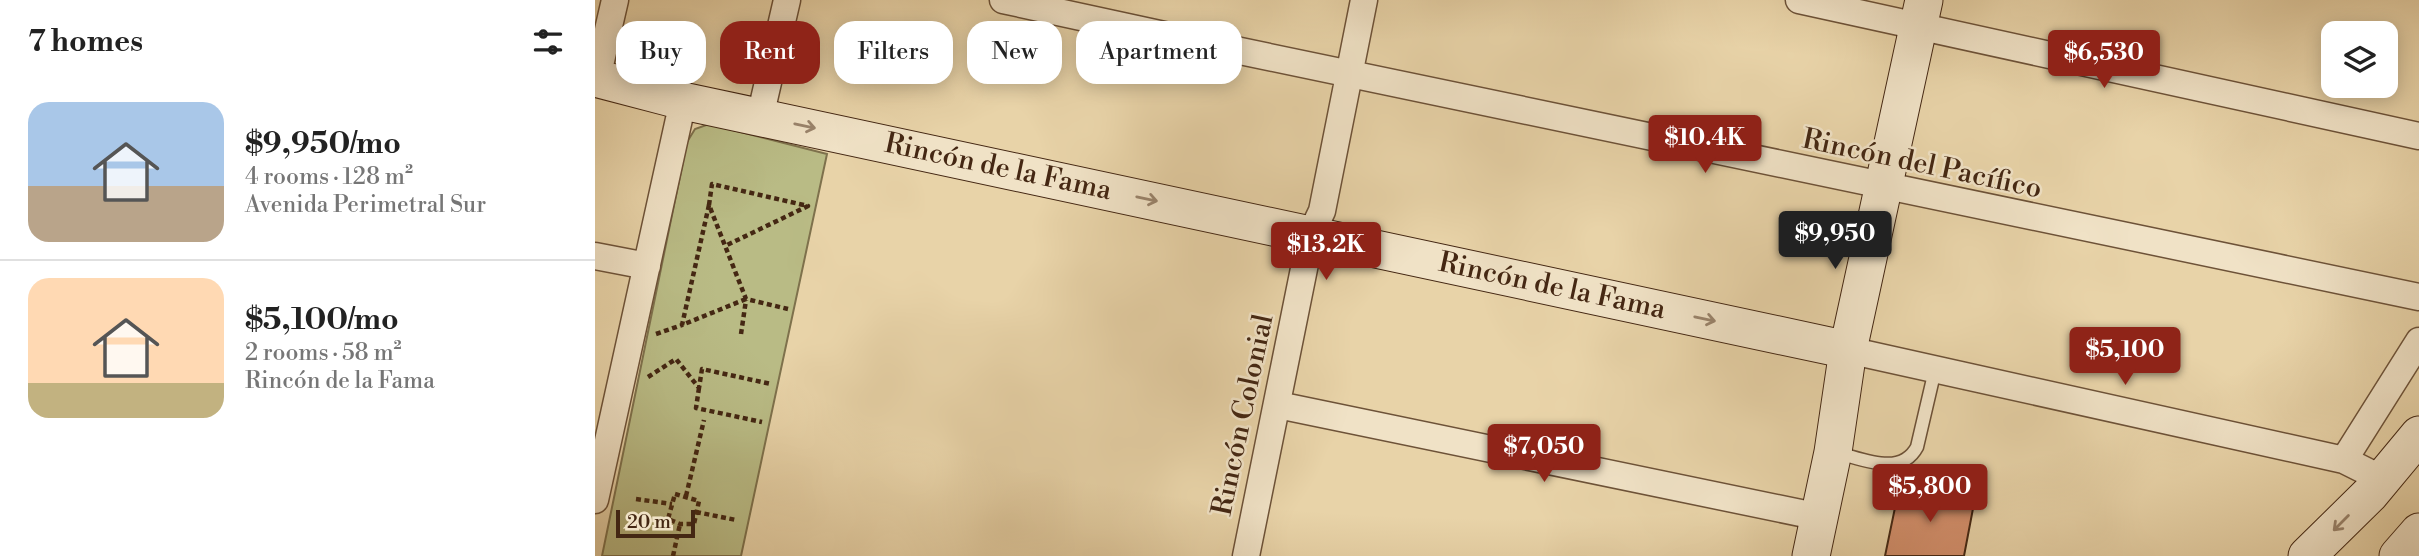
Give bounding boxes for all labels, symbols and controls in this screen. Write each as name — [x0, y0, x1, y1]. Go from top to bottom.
chip: Buy — [616, 21, 706, 84]
chip: Rent — [720, 21, 820, 84]
chip: Filters — [834, 21, 953, 84]
chip: New — [967, 21, 1062, 84]
chip: Apartment — [1076, 21, 1242, 84]
map controls — [2321, 21, 2398, 98]
button: layers — [2321, 21, 2398, 98]
text: 7 homes — [28, 23, 143, 61]
icon: filters — [529, 23, 567, 61]
pin: $6,530 — [2047, 31, 2161, 90]
text: $6,530 — [2064, 39, 2144, 67]
pin: $10.4K — [1648, 116, 1762, 175]
one-way arrow — [793, 120, 816, 134]
street label: Rincón del Pacífico — [1799, 122, 2045, 206]
text: $10.4K — [1664, 124, 1746, 152]
text: $9,950/mo — [245, 125, 401, 163]
street label: Rincón de la Fama — [881, 126, 1115, 208]
icon: home — [84, 130, 168, 214]
text: 4 rooms · 128 m² — [245, 163, 413, 191]
text: Avenida Perimetral Sur — [245, 191, 486, 219]
one-way arrow — [1135, 192, 1158, 206]
pin: $9,950 — [1778, 212, 1892, 271]
text: $9,950 — [1795, 220, 1875, 248]
pin: $13.2K — [1269, 222, 1383, 282]
text: $13.2K — [1287, 231, 1365, 259]
street label: Rincón de la Fama — [1435, 245, 1669, 327]
text: $5,100/mo — [245, 301, 399, 339]
icon: home — [84, 306, 168, 390]
street label: Rincón Colonial — [1205, 311, 1281, 519]
one-way arrow — [1693, 313, 1716, 326]
pin: $5,100 — [2068, 328, 2182, 387]
text: $5,100 — [2085, 336, 2165, 364]
text: 2 rooms · 58 m² — [245, 339, 402, 367]
text: Rincón de la Fama — [245, 367, 435, 395]
pin: $7,050 — [1487, 424, 1601, 484]
text: $7,050 — [1504, 433, 1584, 461]
pin: $5,800 — [1873, 464, 1987, 524]
text: $5,800 — [1888, 473, 1972, 501]
scale bar — [616, 507, 695, 539]
text: 20 m — [627, 510, 671, 534]
one-way arrow — [2333, 514, 2350, 531]

